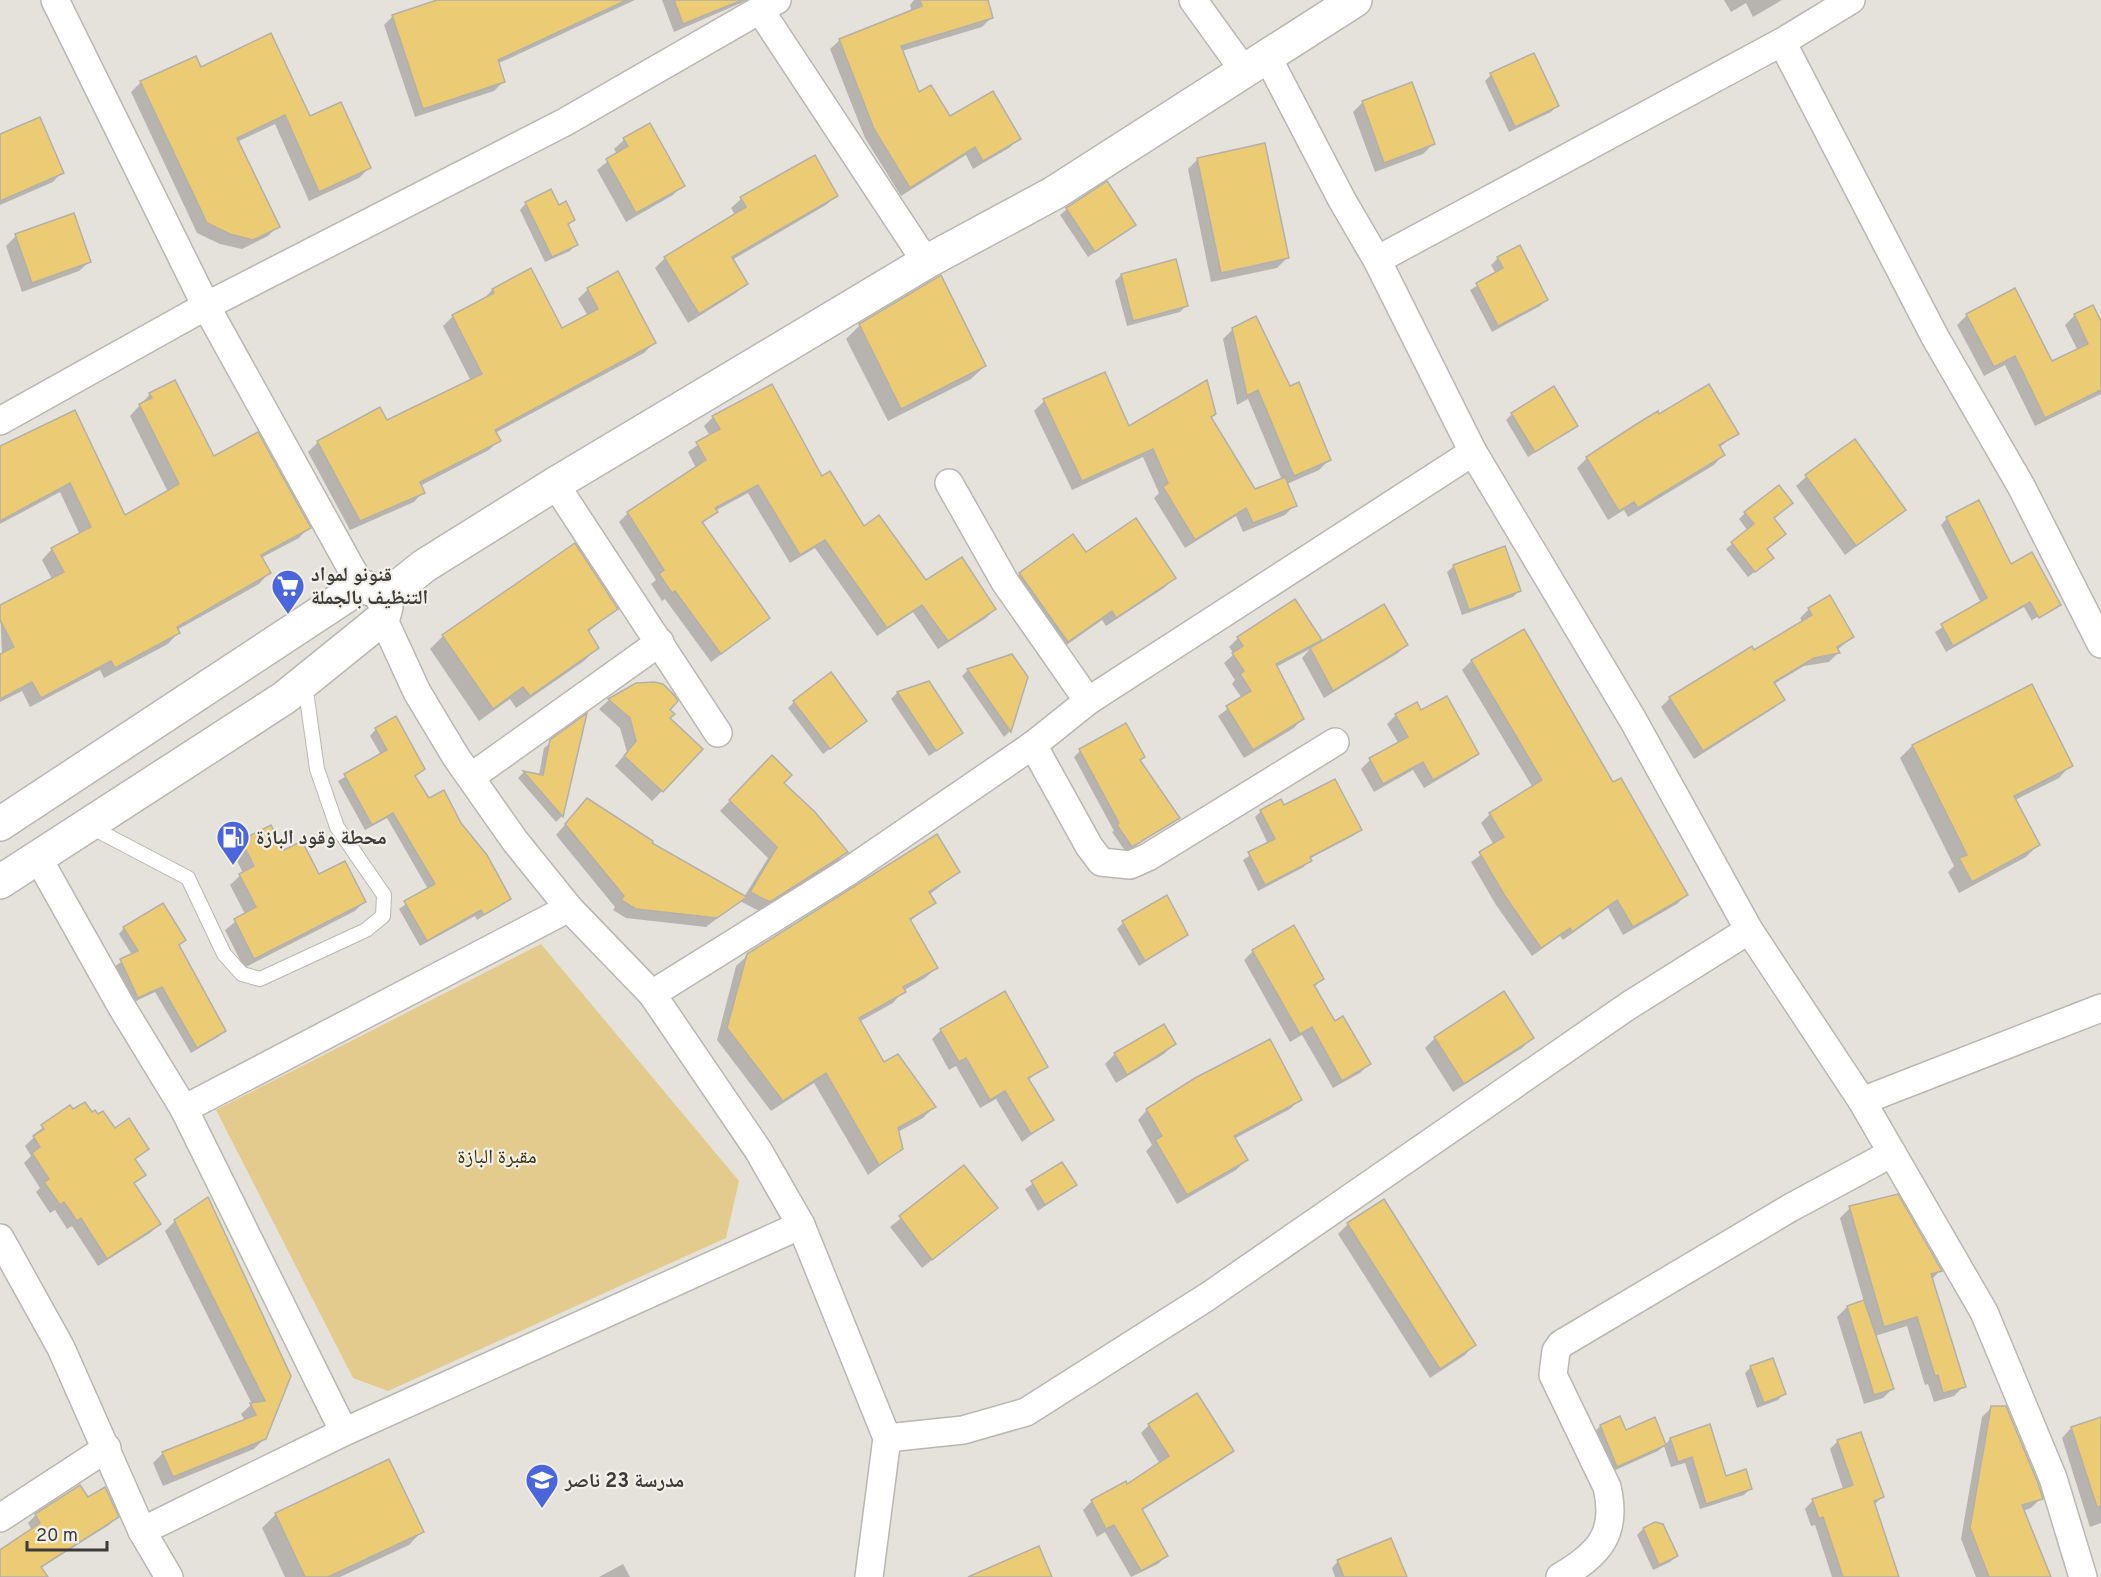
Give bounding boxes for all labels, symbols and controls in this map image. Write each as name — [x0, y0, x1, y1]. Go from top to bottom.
place label: قنونو لمواد التنظيف بالجملة — [311, 563, 428, 612]
supermarket icon: قنونو لمواد التنظيف بالجملة — [270, 568, 306, 615]
fuel station icon: محطة وقود البازة — [215, 819, 251, 866]
place label: محطة وقود البازة — [256, 826, 387, 852]
park label: مقبرة البازة — [457, 1145, 537, 1171]
school or university icon: مدرسة 23 ناصر — [524, 1462, 560, 1509]
place label: مدرسة 23 ناصر — [564, 1469, 684, 1495]
scale bar — [27, 1514, 106, 1552]
text: 20 m — [36, 1525, 78, 1548]

